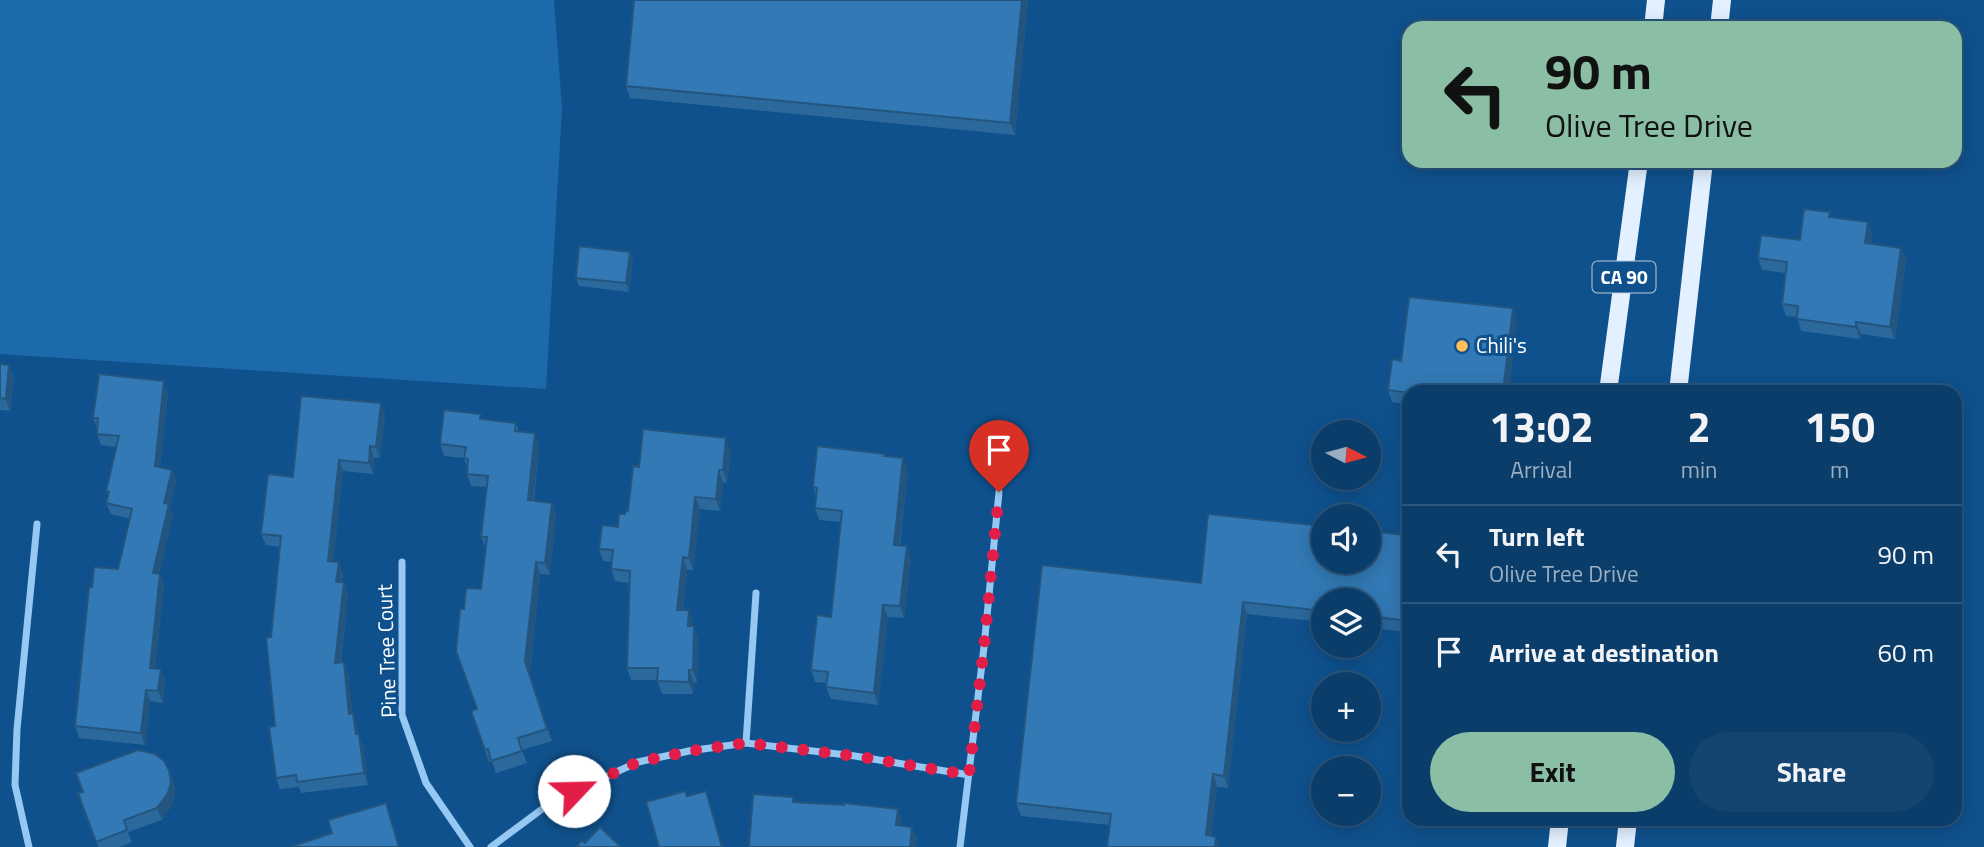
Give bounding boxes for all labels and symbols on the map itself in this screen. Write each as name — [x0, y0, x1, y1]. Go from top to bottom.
road number: CA 90 — [1592, 262, 1656, 292]
place label: Chili's — [1476, 329, 1527, 361]
marker: Chili's — [1454, 338, 1470, 354]
pin — [969, 420, 1029, 492]
north arrow — [1311, 420, 1381, 490]
street label: Pine Tree Court — [368, 583, 404, 718]
position arrow — [537, 754, 611, 828]

